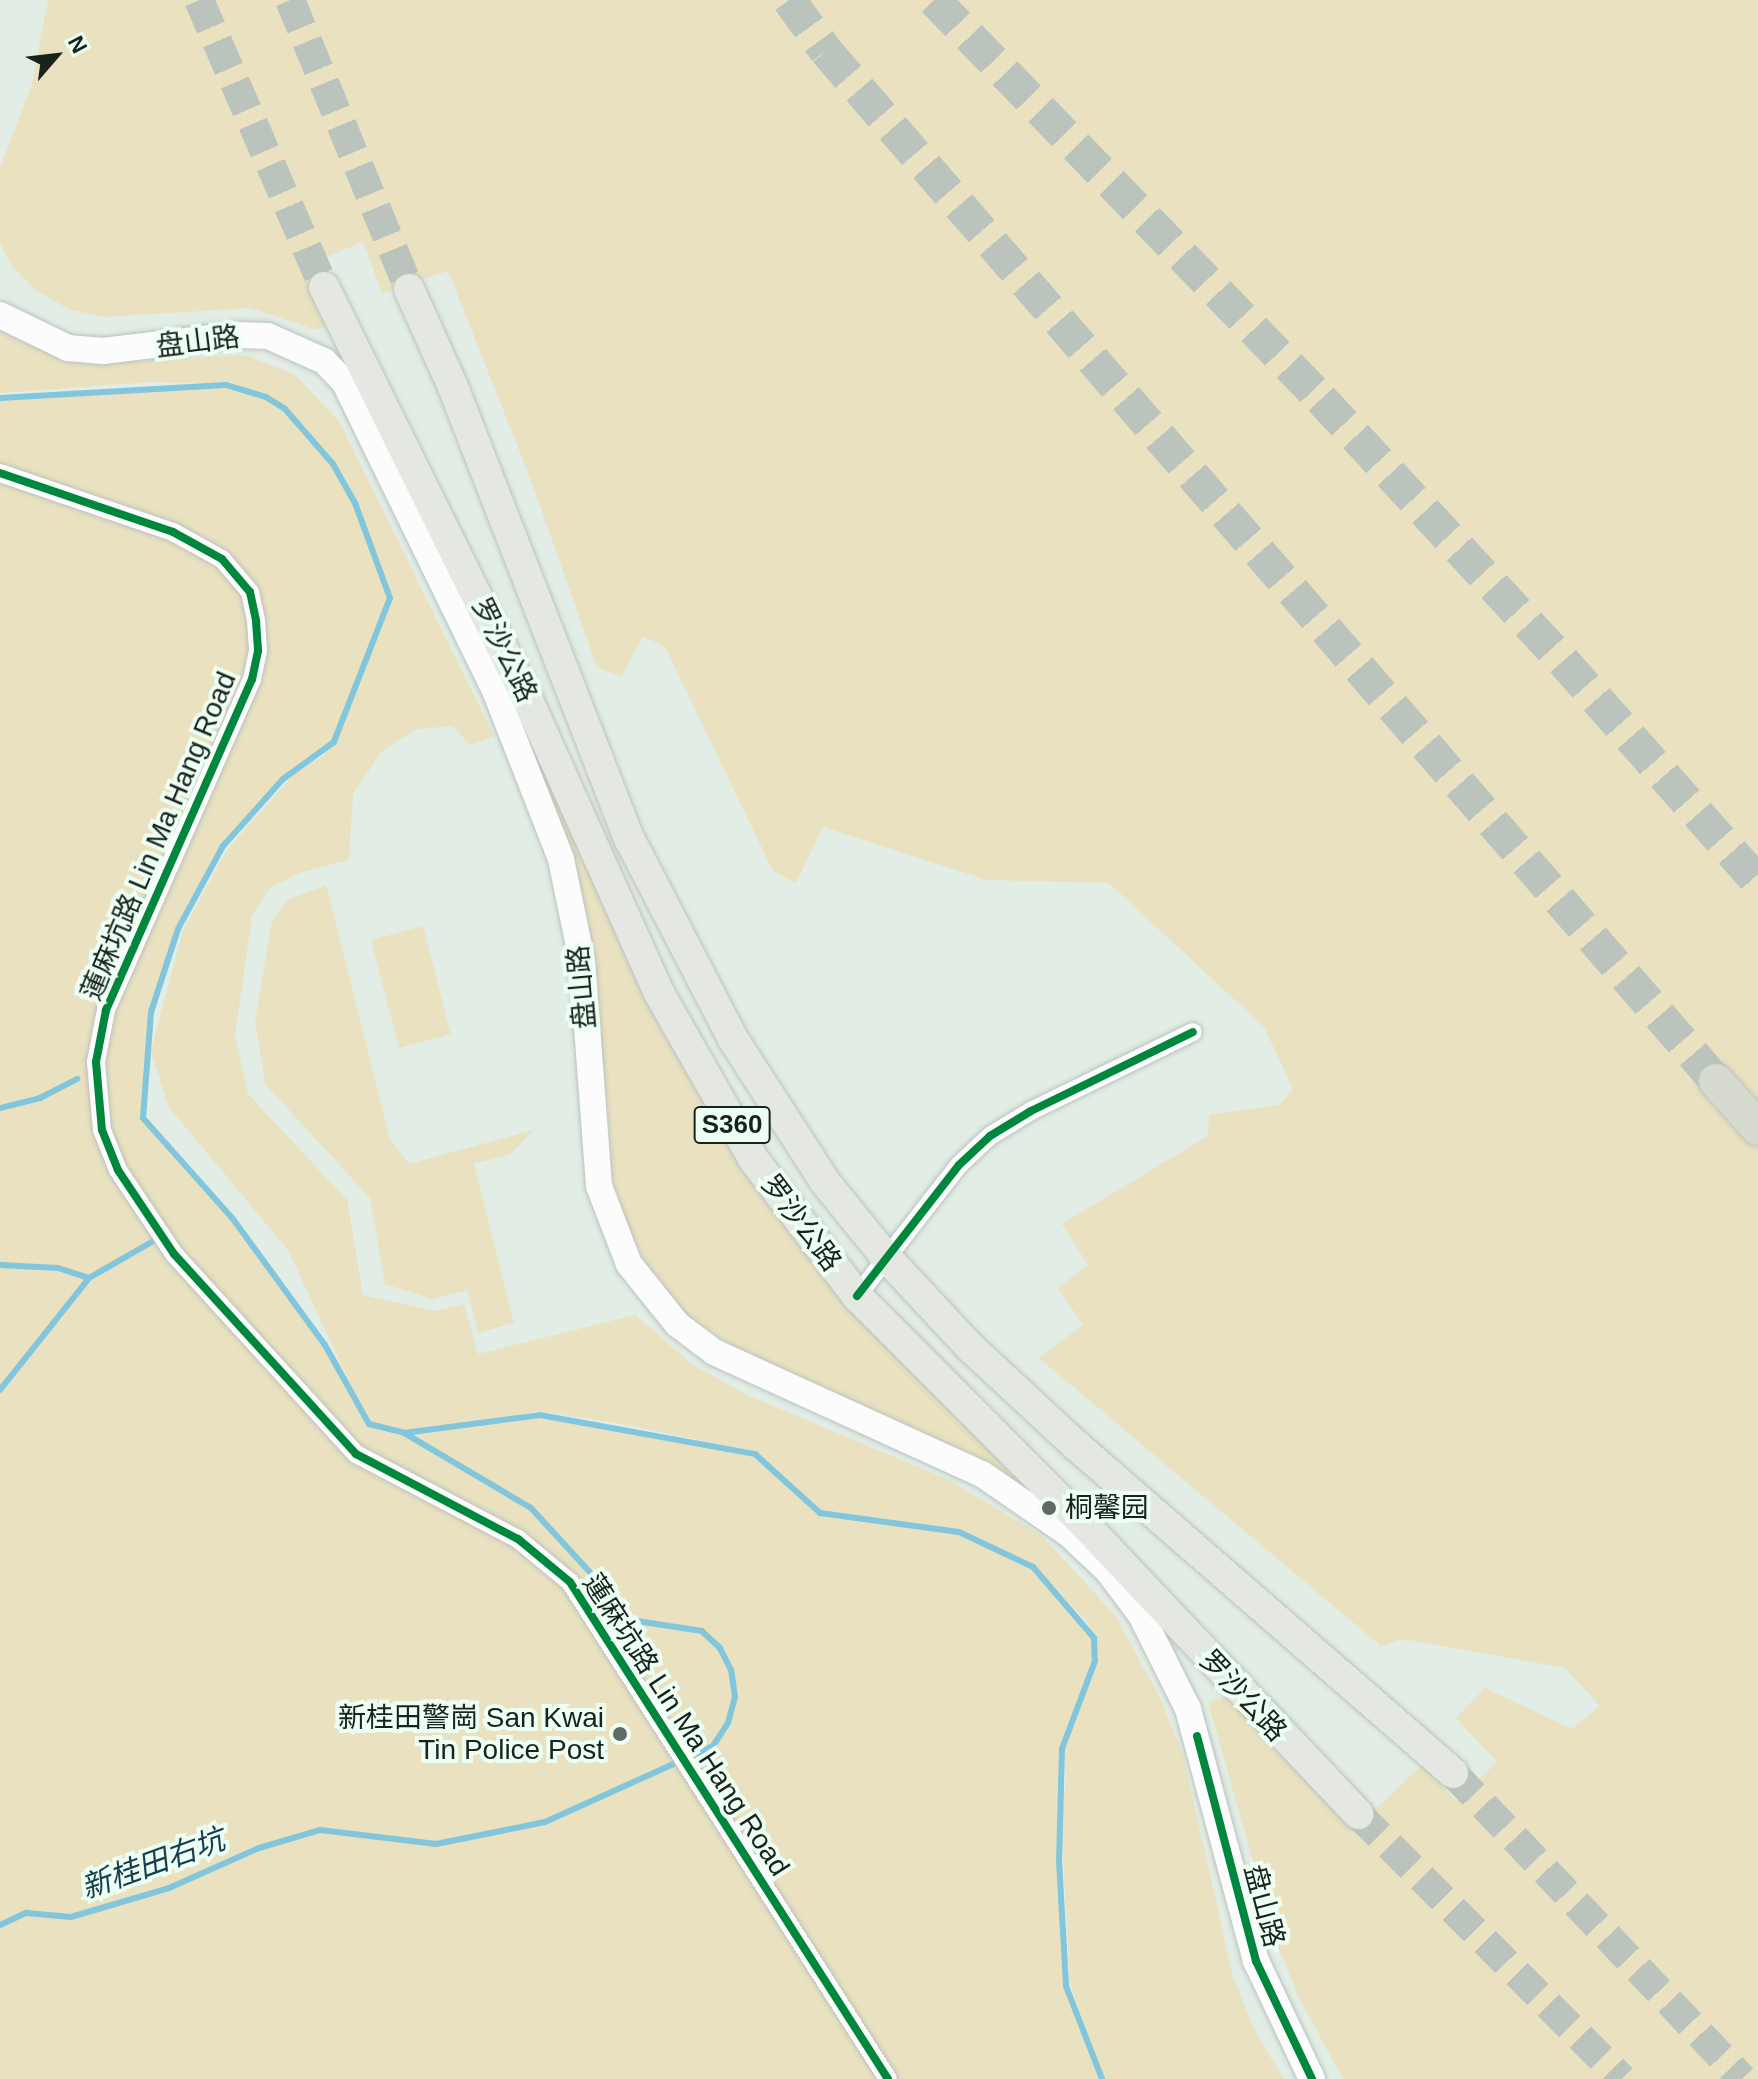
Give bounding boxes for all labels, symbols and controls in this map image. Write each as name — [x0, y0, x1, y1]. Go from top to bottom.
north arrow — [16, 16, 96, 96]
text: N — [63, 32, 92, 57]
street label: 盘山路 — [154, 320, 242, 364]
street label: 罗沙公路 — [464, 592, 544, 708]
street label: 蓮麻坑路 Lin Ma Hang Road — [75, 667, 243, 1005]
street label: 盘山路 — [562, 944, 602, 1030]
road number: S360 — [692, 1103, 772, 1147]
street label: 罗沙公路 — [754, 1168, 848, 1278]
place label: 桐馨园 — [1065, 1491, 1149, 1525]
marker: 桐馨园 — [1040, 1499, 1058, 1517]
street label: 蓮麻坑路 Lin Ma Hang Road — [576, 1568, 796, 1882]
street label: 罗沙公路 — [1193, 1644, 1293, 1748]
place label: 新桂田警崗 San Kwai Tin Police Post — [338, 1701, 604, 1767]
marker: 新桂田警崗 San Kwai Tin Police Post — [611, 1725, 629, 1743]
water label: 新桂田右坑 — [76, 1821, 230, 1907]
street label: 盘山路 — [1237, 1861, 1291, 1951]

